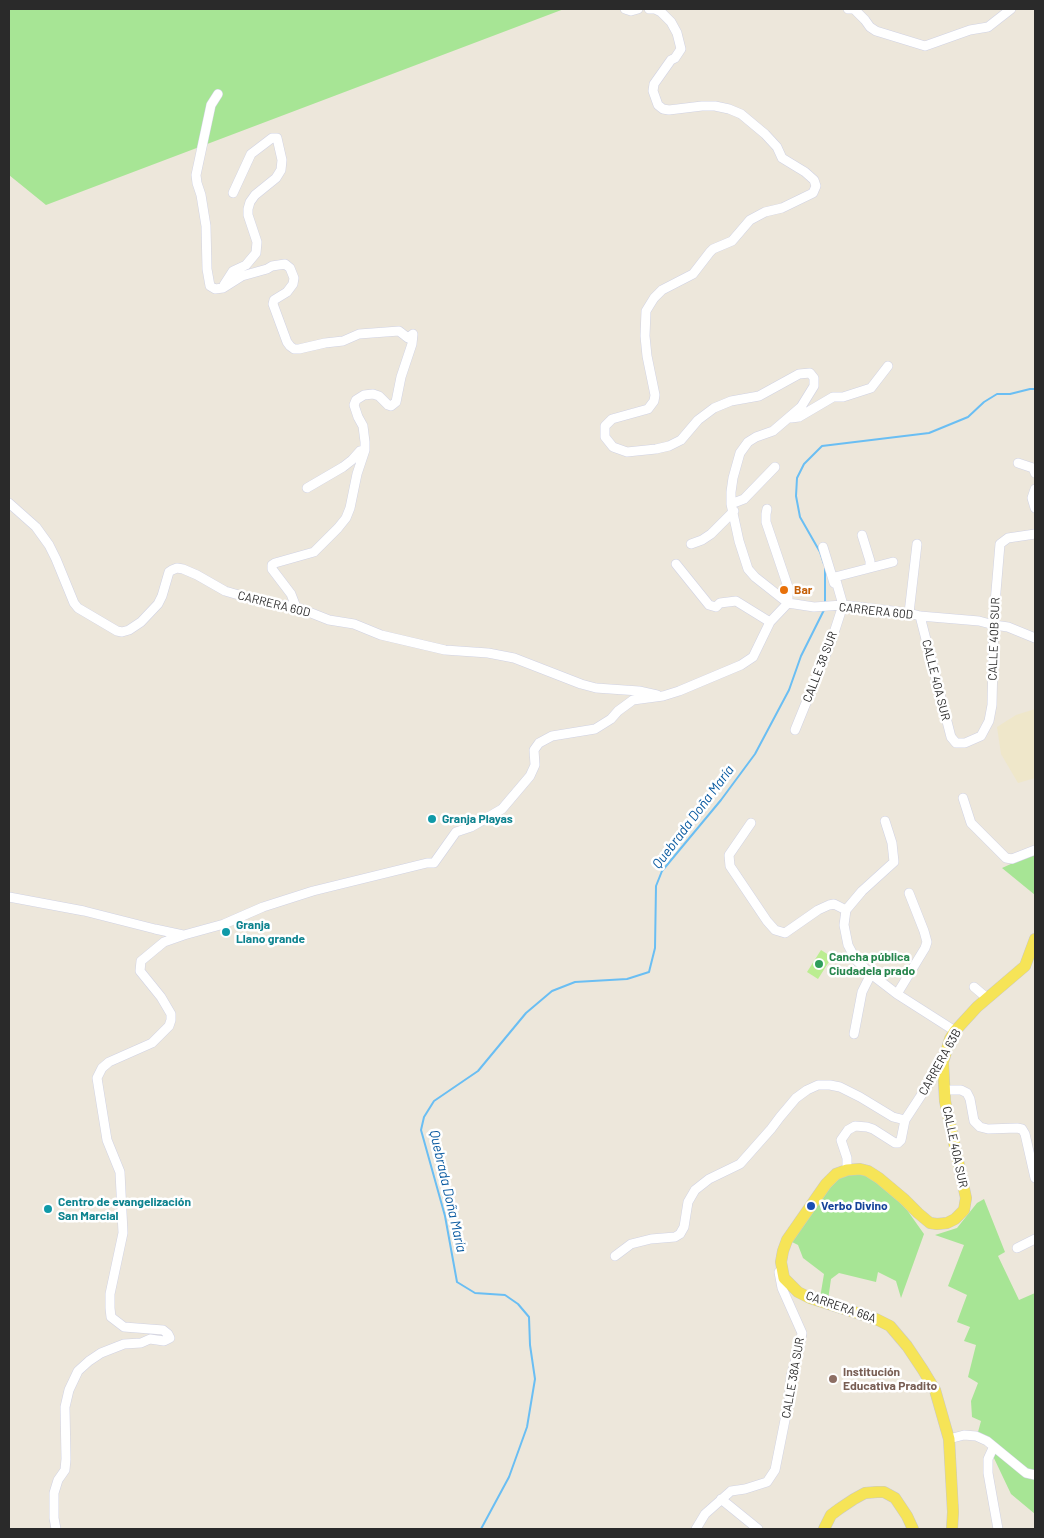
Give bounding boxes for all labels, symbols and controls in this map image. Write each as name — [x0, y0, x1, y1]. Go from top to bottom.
place label: Bar — [794, 583, 812, 597]
marker: Bar — [778, 584, 790, 596]
street label: CARRERA 60D — [236, 588, 312, 620]
street label: CALLE 40B SUR — [985, 597, 1003, 681]
street label: CARRERA 60D — [838, 600, 914, 622]
street label: CALLE 38 SUR — [800, 630, 840, 704]
street label: CALLE 40A SUR — [919, 638, 953, 722]
water label: Quebrada Doña María — [649, 762, 737, 872]
place label: Granja Playas — [442, 812, 513, 826]
marker: Granja Playas — [426, 813, 438, 825]
place label: Granja Llano grande — [236, 918, 305, 946]
marker: Granja Llano grande — [220, 926, 232, 938]
place label: Cancha pública Ciudadela prado — [829, 950, 915, 978]
marker: Cancha pública Ciudadela prado — [813, 958, 825, 970]
street label: CARRERA 63B — [916, 1026, 964, 1098]
street label: CALLE 40A SUR — [939, 1105, 971, 1189]
water label: Quebrada Doña María — [426, 1128, 470, 1254]
place label: Centro de evangelización San Marcial — [58, 1195, 191, 1223]
place label: Verbo Divino — [821, 1199, 888, 1213]
marker: Verbo Divino — [805, 1200, 817, 1212]
marker: Centro de evangelización San Marcial — [42, 1203, 54, 1215]
street label: CARRERA 66A — [804, 1288, 878, 1326]
street label: CALLE 38A SUR — [779, 1336, 807, 1420]
place label: Institución Educativa Pradito — [843, 1365, 937, 1393]
marker: Institución Educativa Pradito — [827, 1373, 839, 1385]

